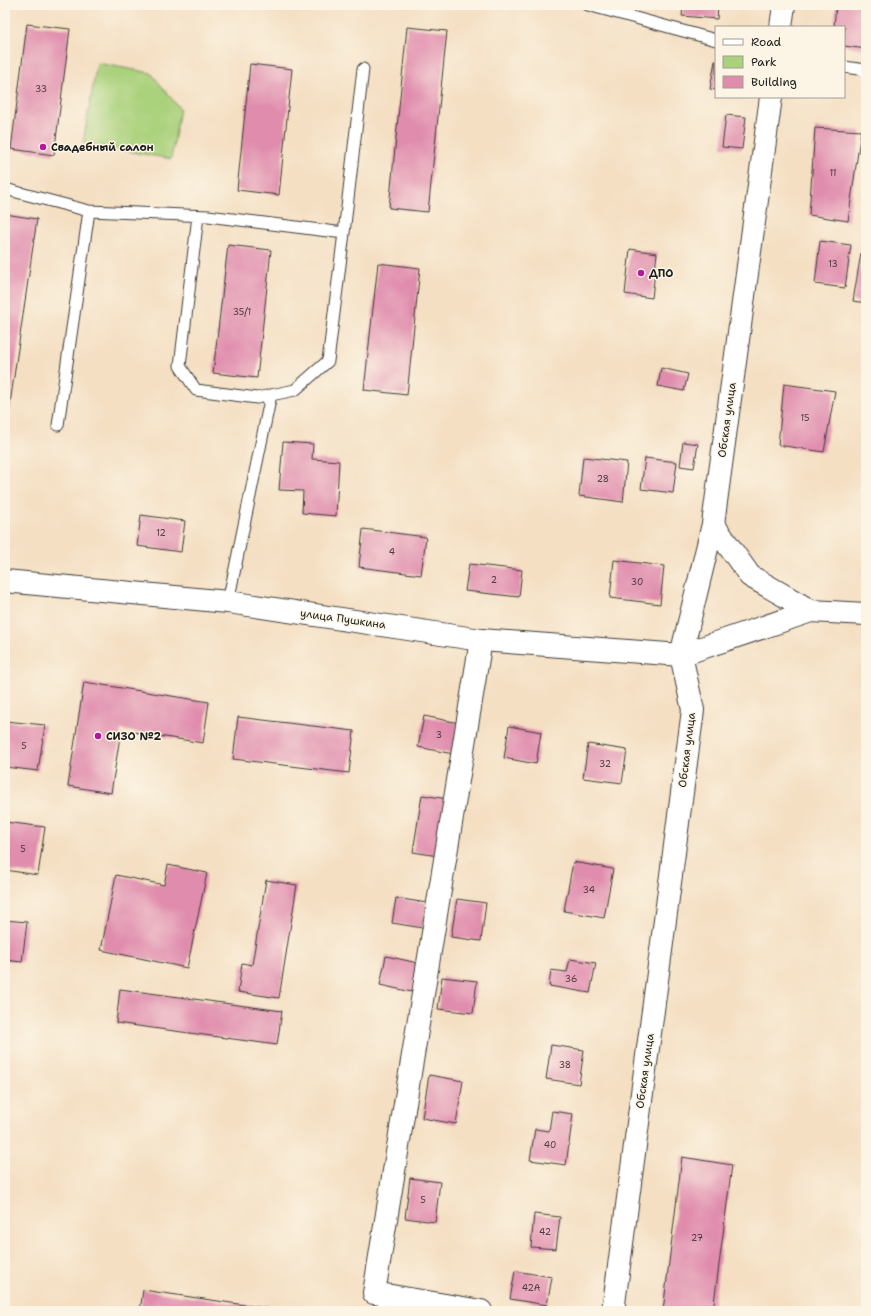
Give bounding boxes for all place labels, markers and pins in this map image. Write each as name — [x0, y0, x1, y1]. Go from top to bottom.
place label: Свадебный салон — [51, 140, 154, 155]
marker: Свадебный салон — [38, 142, 48, 152]
place label: ДПО — [649, 266, 673, 281]
marker: ДПО — [636, 268, 646, 278]
place label: СИЗО №2 — [106, 729, 161, 744]
marker: СИЗО №2 — [93, 731, 103, 741]

